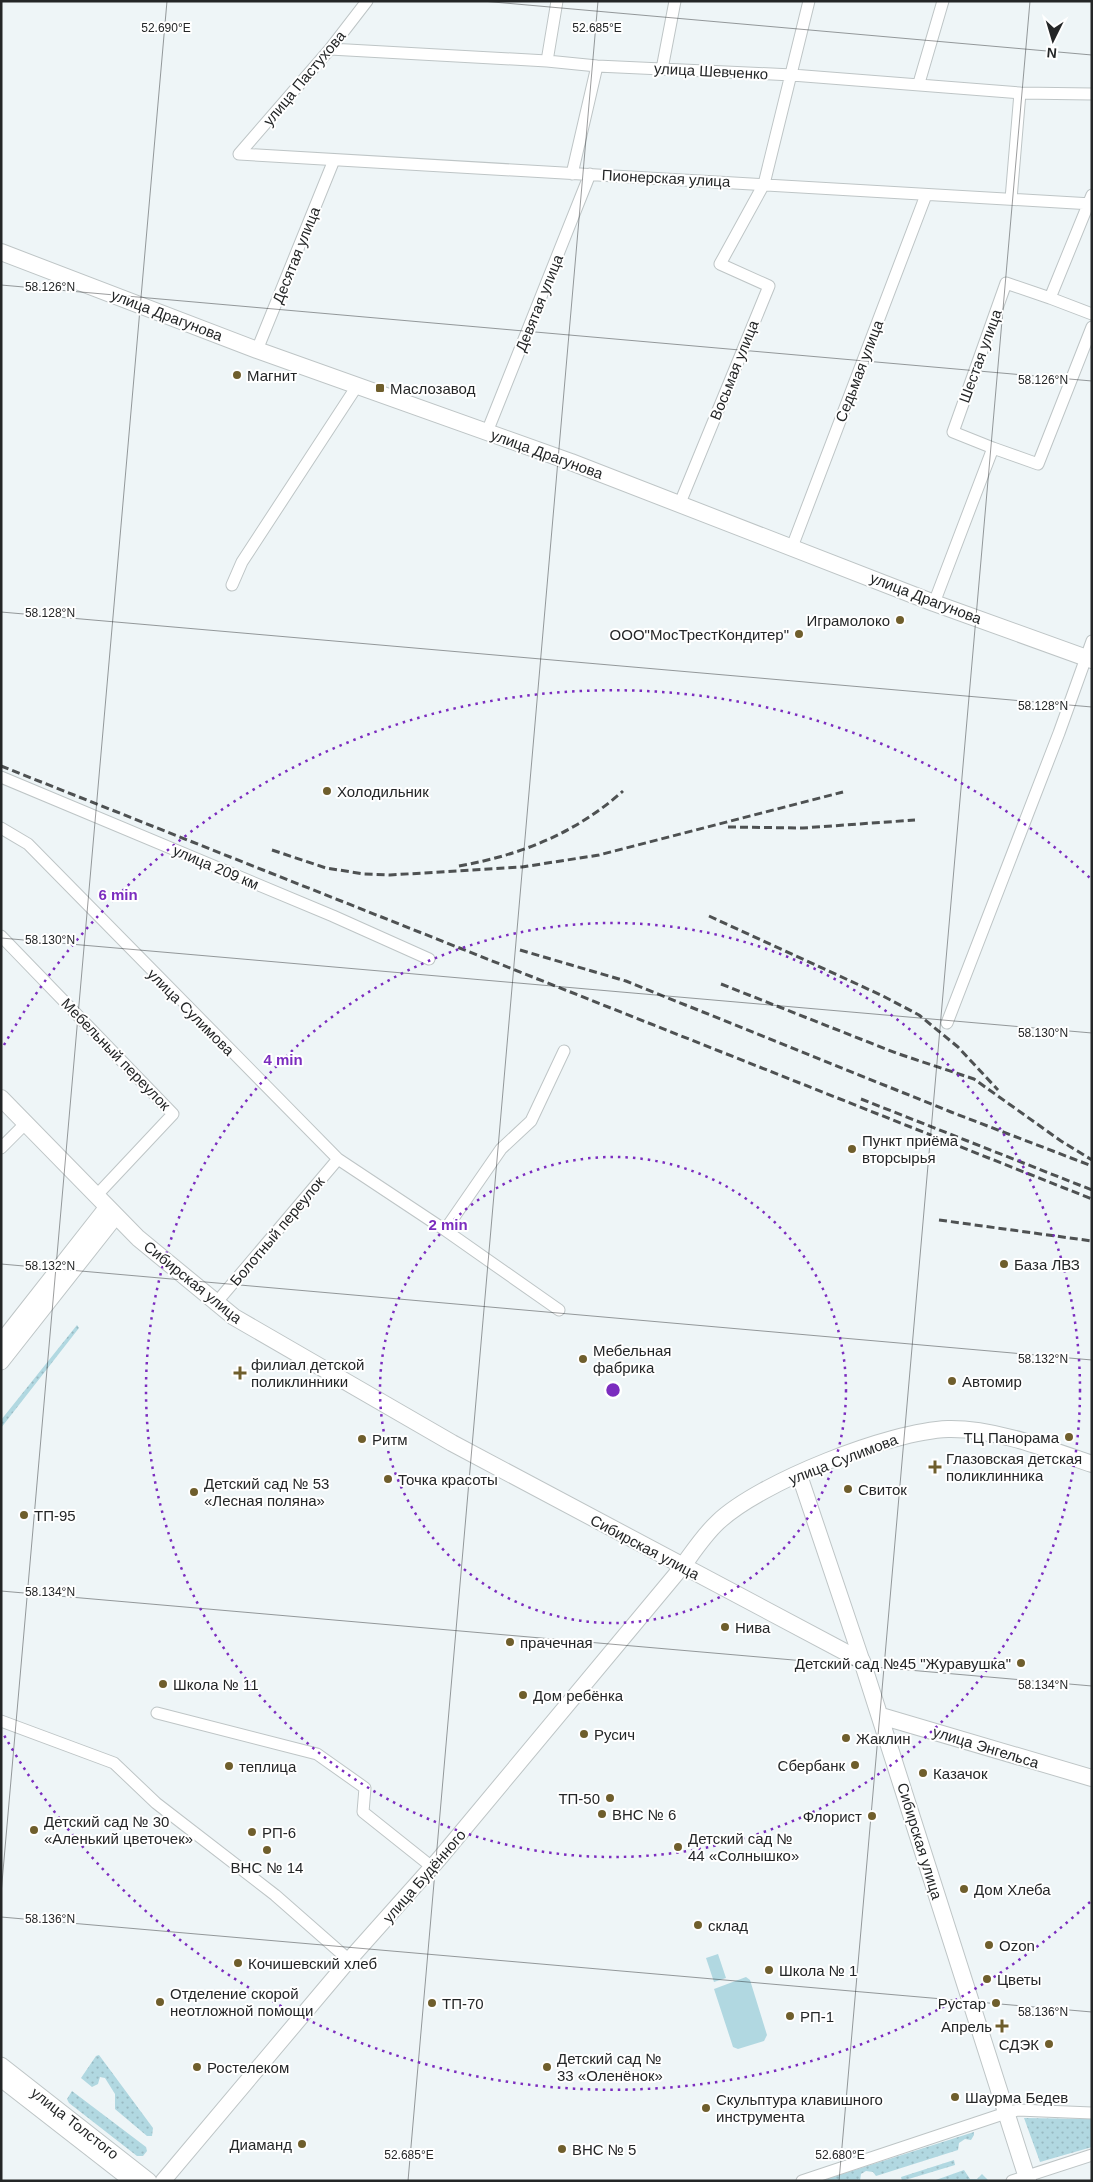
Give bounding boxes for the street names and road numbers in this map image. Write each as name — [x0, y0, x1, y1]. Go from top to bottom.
street label: улица Пастухова — [259, 27, 349, 129]
street label: улица Шевченко — [653, 60, 769, 82]
street label: Пионерская улица — [601, 166, 731, 190]
street label: Десятая улица — [269, 204, 323, 306]
street label: Девятая улица — [512, 251, 566, 354]
street label: улица Драгунова — [109, 286, 226, 344]
street label: Шестая улица — [955, 306, 1005, 405]
street label: Восьмая улица — [706, 317, 762, 422]
street label: Седьмая улица — [832, 317, 886, 424]
street label: улица Драгунова — [489, 426, 606, 482]
street label: улица Драгунова — [868, 569, 985, 627]
street label: улица 209 км — [171, 841, 261, 893]
street label: улица Сулимова — [144, 965, 238, 1059]
street label: Мебельный переулок — [58, 994, 174, 1114]
street label: Болотный переулок — [226, 1173, 328, 1289]
street label: Сибирская улица — [141, 1237, 246, 1327]
street label: улица Сулимова — [786, 1430, 900, 1488]
street label: Сибирская улица — [588, 1511, 703, 1583]
street label: улица Энгельса — [931, 1723, 1042, 1771]
street label: Сибирская улица — [894, 1781, 946, 1902]
street label: улица Будённого — [379, 1826, 469, 1926]
street label: улица Толстого — [28, 2084, 122, 2162]

